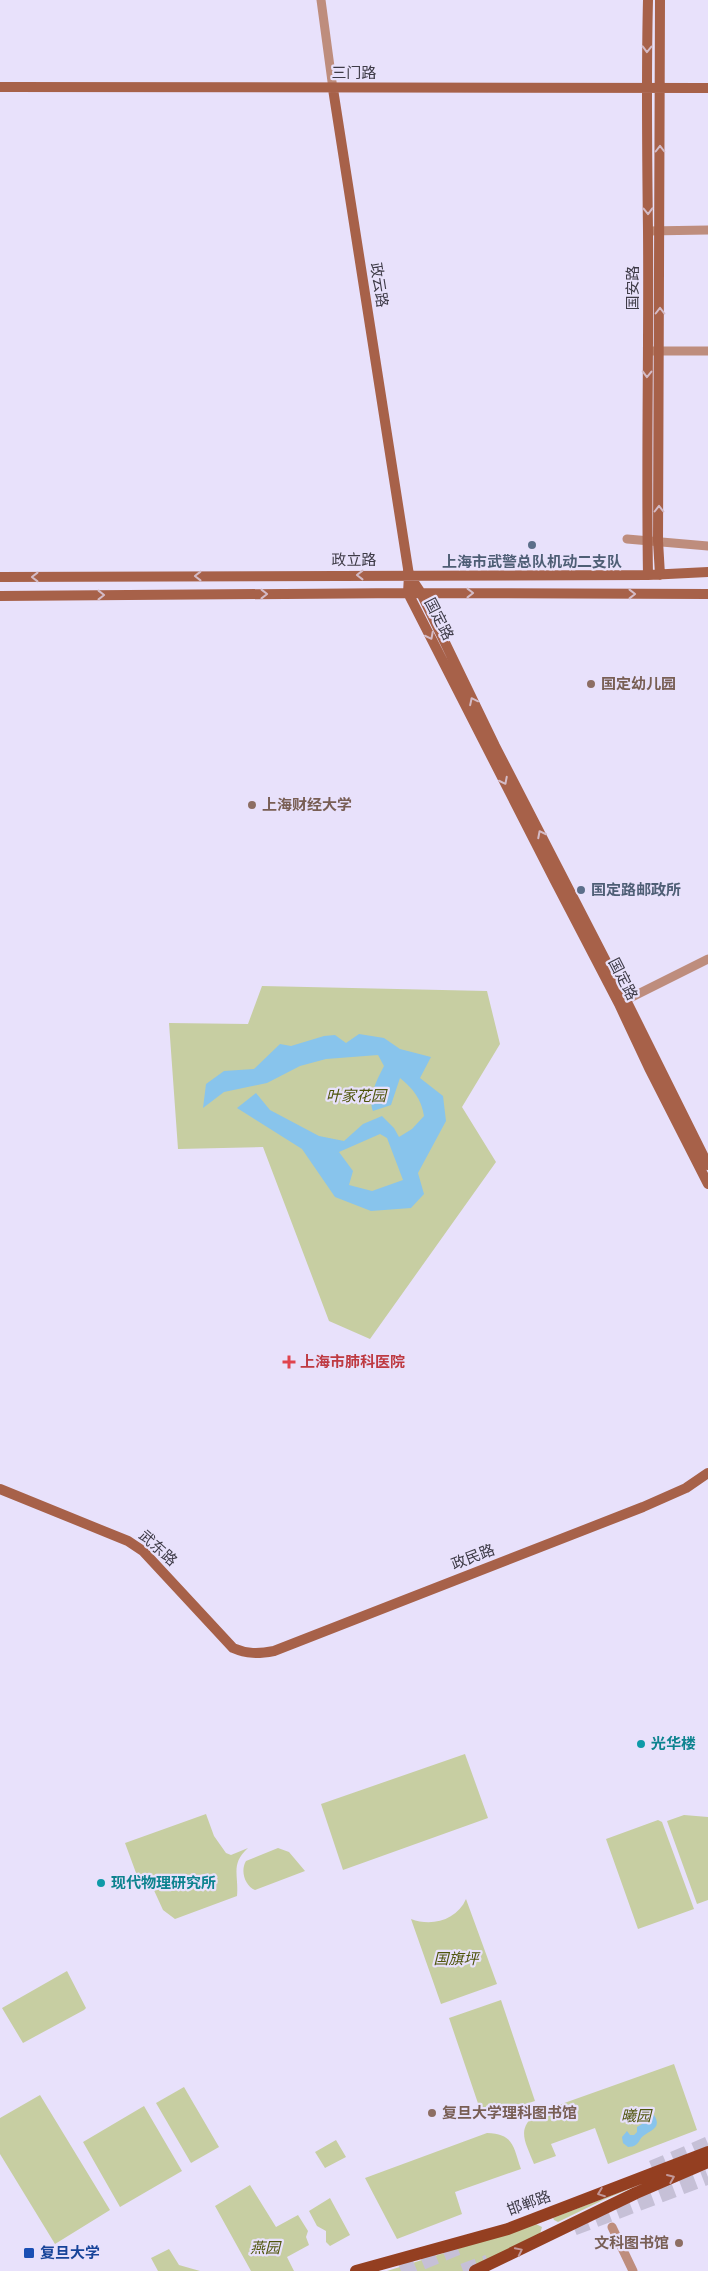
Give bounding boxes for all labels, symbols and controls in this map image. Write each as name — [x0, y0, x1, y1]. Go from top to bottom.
one-way arrow — [642, 45, 652, 53]
street label: 三门路 — [331, 63, 377, 82]
one-way arrow — [655, 145, 665, 152]
one-way arrow — [642, 207, 653, 215]
street label: 政云路 — [367, 261, 392, 309]
street label: 国安路 — [623, 265, 642, 311]
one-way arrow — [655, 307, 665, 315]
one-way arrow — [642, 370, 652, 378]
one-way arrow — [654, 505, 664, 512]
marker: 上海市武警总队机动二支队 — [526, 539, 538, 551]
street label: 政立路 — [331, 550, 377, 569]
place label: 上海市武警总队机动二支队 — [442, 552, 622, 571]
one-way arrow — [356, 570, 364, 580]
one-way arrow — [193, 571, 201, 581]
one-way arrow — [31, 572, 38, 582]
one-way arrow — [466, 588, 474, 598]
one-way arrow — [260, 589, 268, 599]
one-way arrow — [628, 589, 636, 599]
one-way arrow — [98, 590, 105, 600]
street label: 国定路 — [421, 594, 458, 643]
one-way arrow — [424, 631, 435, 640]
place label: 国定幼儿园 — [601, 674, 676, 693]
marker: 国定幼儿园 — [585, 678, 597, 690]
one-way arrow — [469, 697, 480, 706]
one-way arrow — [498, 776, 508, 785]
place label: 上海财经大学 — [262, 795, 352, 814]
marker: 上海财经大学 — [246, 799, 258, 811]
one-way arrow — [537, 830, 547, 839]
place label: 国定路邮政所 — [591, 880, 681, 899]
marker: 国定路邮政所 — [575, 884, 587, 896]
street label: 国定路 — [605, 954, 642, 1003]
park label: 叶家花园 — [326, 1086, 388, 1105]
place label: 上海市肺科医院 — [300, 1352, 405, 1371]
marker: 上海市肺科医院 — [282, 1355, 296, 1369]
street label: 武东路 — [135, 1526, 181, 1570]
street label: 政民路 — [448, 1540, 497, 1573]
place label: 光华楼 — [651, 1734, 696, 1753]
marker: 光华楼 — [635, 1738, 647, 1750]
place label: 现代物理研究所 — [111, 1873, 216, 1892]
marker: 现代物理研究所 — [95, 1877, 107, 1889]
park label: 国旗坪 — [433, 1949, 480, 1968]
place label: 复旦大学理科图书馆 — [442, 2103, 577, 2122]
park label: 曦园 — [621, 2106, 653, 2125]
marker: 复旦大学理科图书馆 — [426, 2107, 438, 2119]
one-way arrow — [666, 2173, 675, 2184]
street label: 邯郸路 — [504, 2186, 553, 2219]
one-way arrow — [597, 2187, 606, 2197]
place label: 文科图书馆 — [594, 2233, 669, 2252]
marker: 文科图书馆 — [673, 2237, 685, 2249]
park label: 燕园 — [250, 2238, 282, 2257]
place label: 复旦大学 — [40, 2243, 100, 2262]
marker: 复旦大学 — [22, 2246, 36, 2260]
one-way arrow — [514, 2246, 523, 2257]

